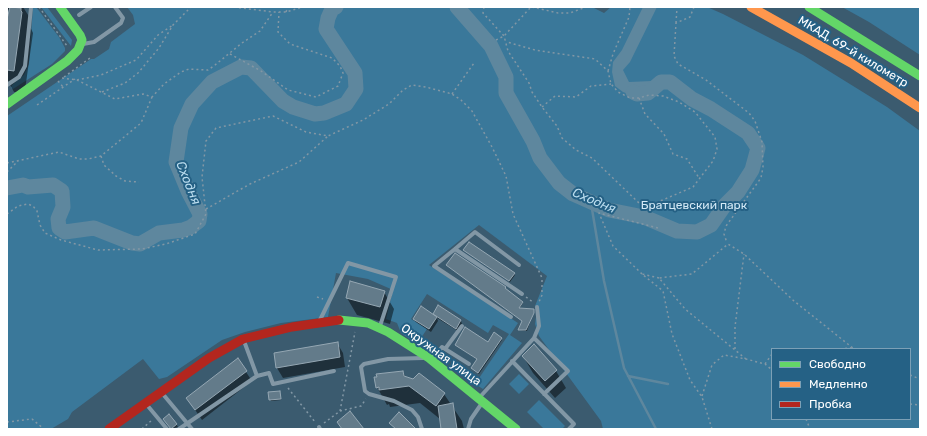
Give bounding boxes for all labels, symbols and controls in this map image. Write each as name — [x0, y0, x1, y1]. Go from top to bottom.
street label: МКАД, 69-й километр — [795, 13, 911, 91]
water label: Сходня — [172, 159, 204, 207]
water label: Сходня — [570, 185, 618, 217]
park label: Братцевский парк — [641, 199, 747, 213]
street label: Окружная улица — [398, 321, 484, 389]
legend — [771, 348, 911, 420]
text: Свободно — [809, 357, 866, 371]
text: Медленно — [809, 377, 868, 391]
text: Пробка — [809, 397, 852, 411]

